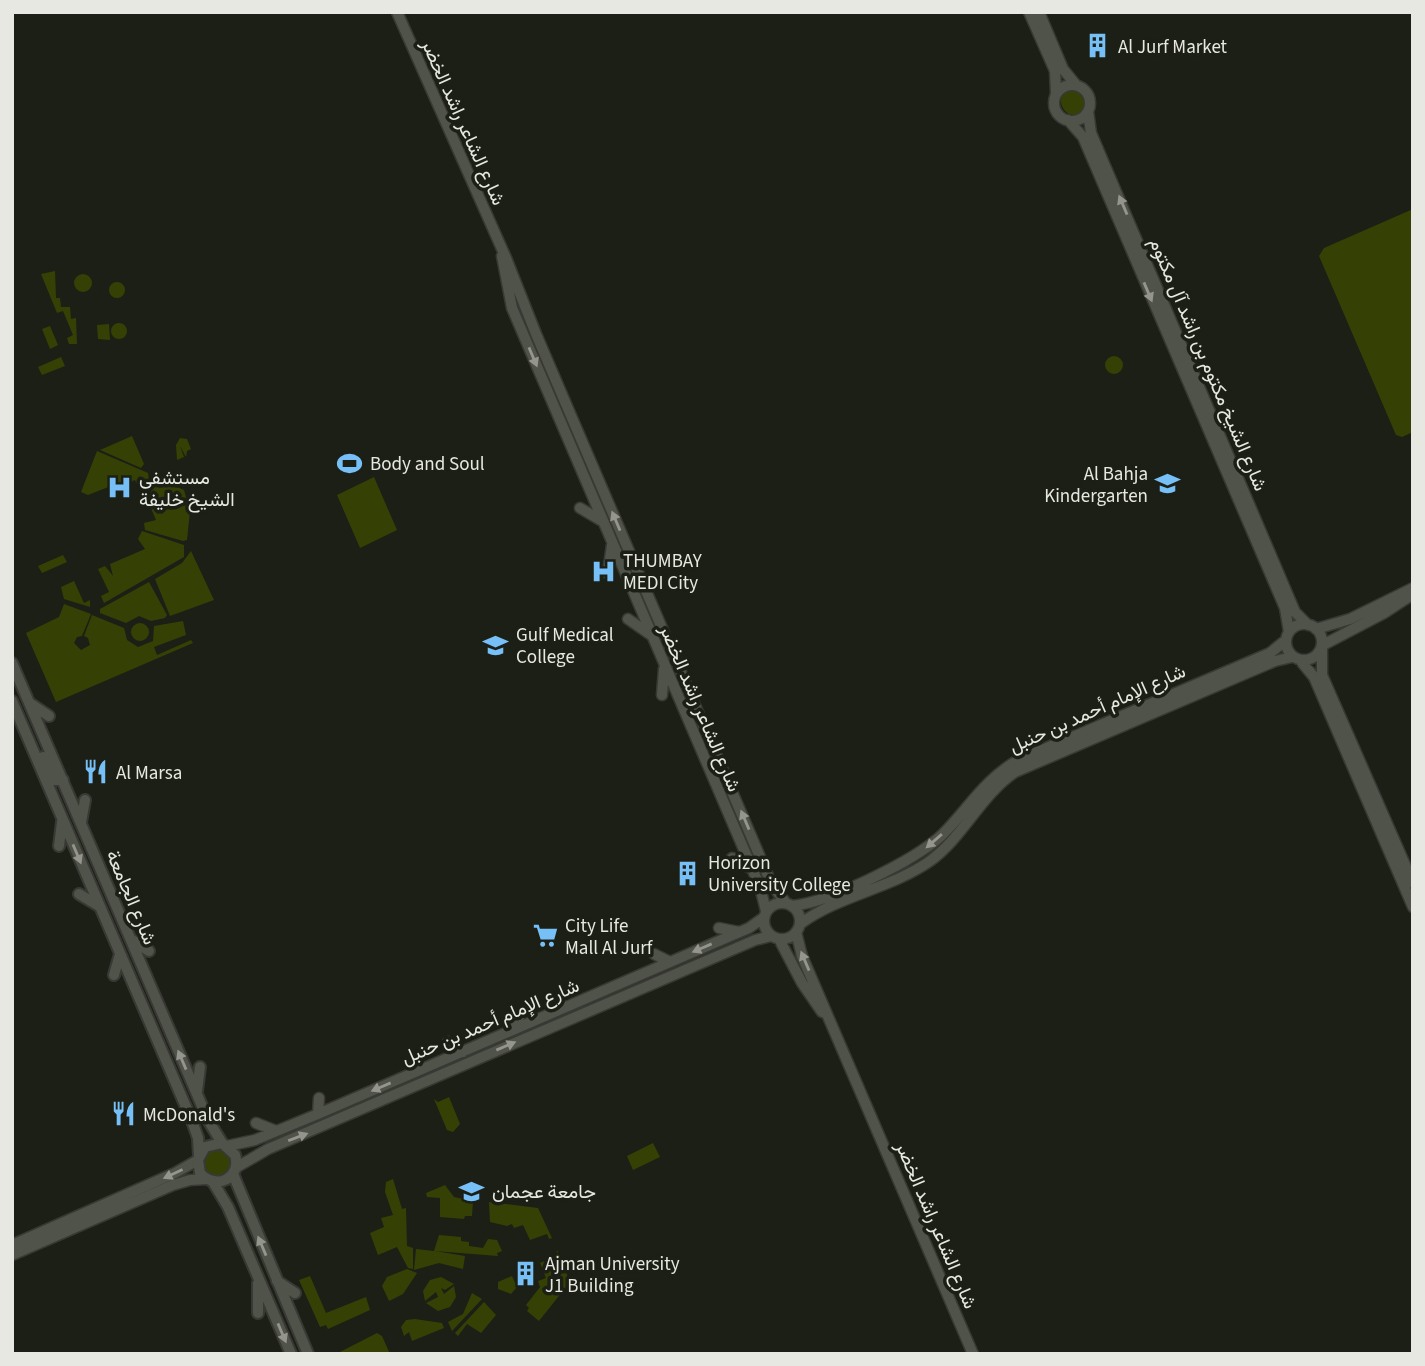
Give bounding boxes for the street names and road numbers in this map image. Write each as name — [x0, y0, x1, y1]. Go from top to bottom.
street label: شارع الشاعر راشد الخضر — [413, 34, 511, 210]
street label: شارع الشيخ مكتوم بن راشد آل مكتوم — [1142, 234, 1273, 495]
street label: شارع الشاعر راشد الخضر — [652, 620, 747, 796]
street label: شارع الإمام أحمد بن حنبل — [1005, 658, 1190, 761]
street label: شارع الجامعة — [99, 846, 163, 949]
street label: شارع الإمام أحمد بن حنبل — [397, 973, 584, 1072]
street label: شارع الشاعر راشد الخضر — [888, 1137, 983, 1313]

